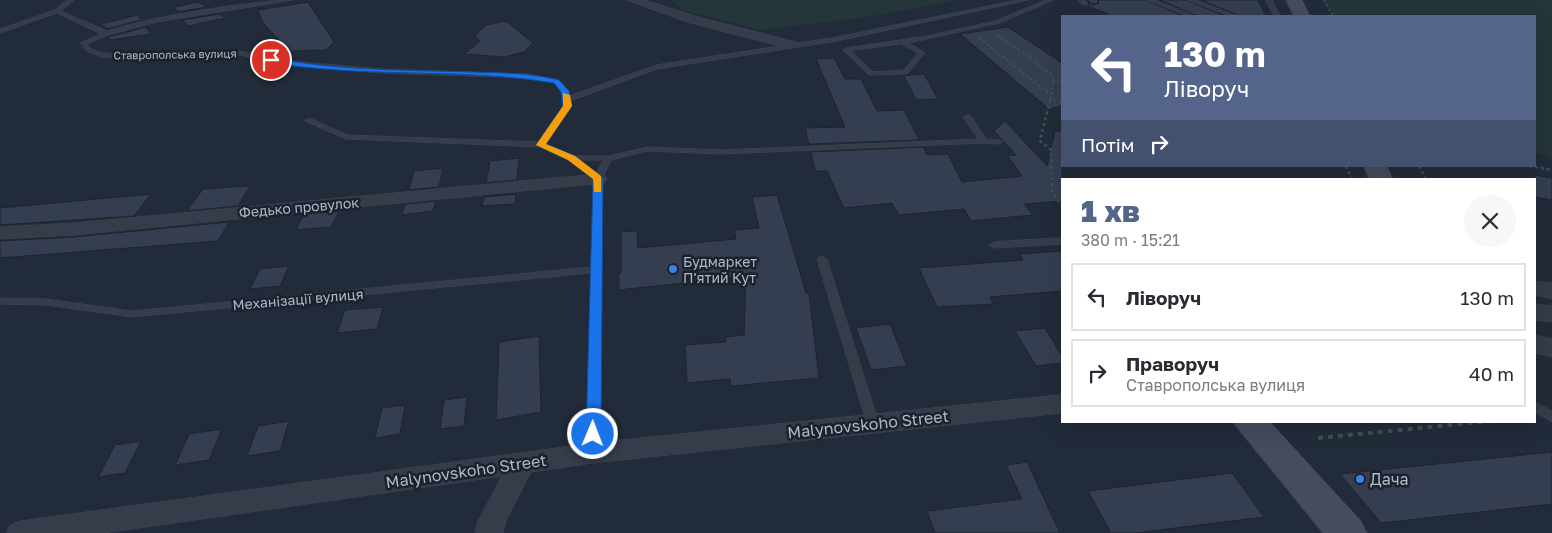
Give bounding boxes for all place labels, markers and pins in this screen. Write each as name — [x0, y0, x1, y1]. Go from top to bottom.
pin — [250, 39, 292, 81]
place label: Будмаркет П'ятий Кут — [683, 253, 757, 286]
marker: Будмаркет П'ятий Кут — [667, 263, 679, 275]
place label: Дача — [1370, 469, 1409, 489]
marker: Дача — [1354, 473, 1366, 485]

